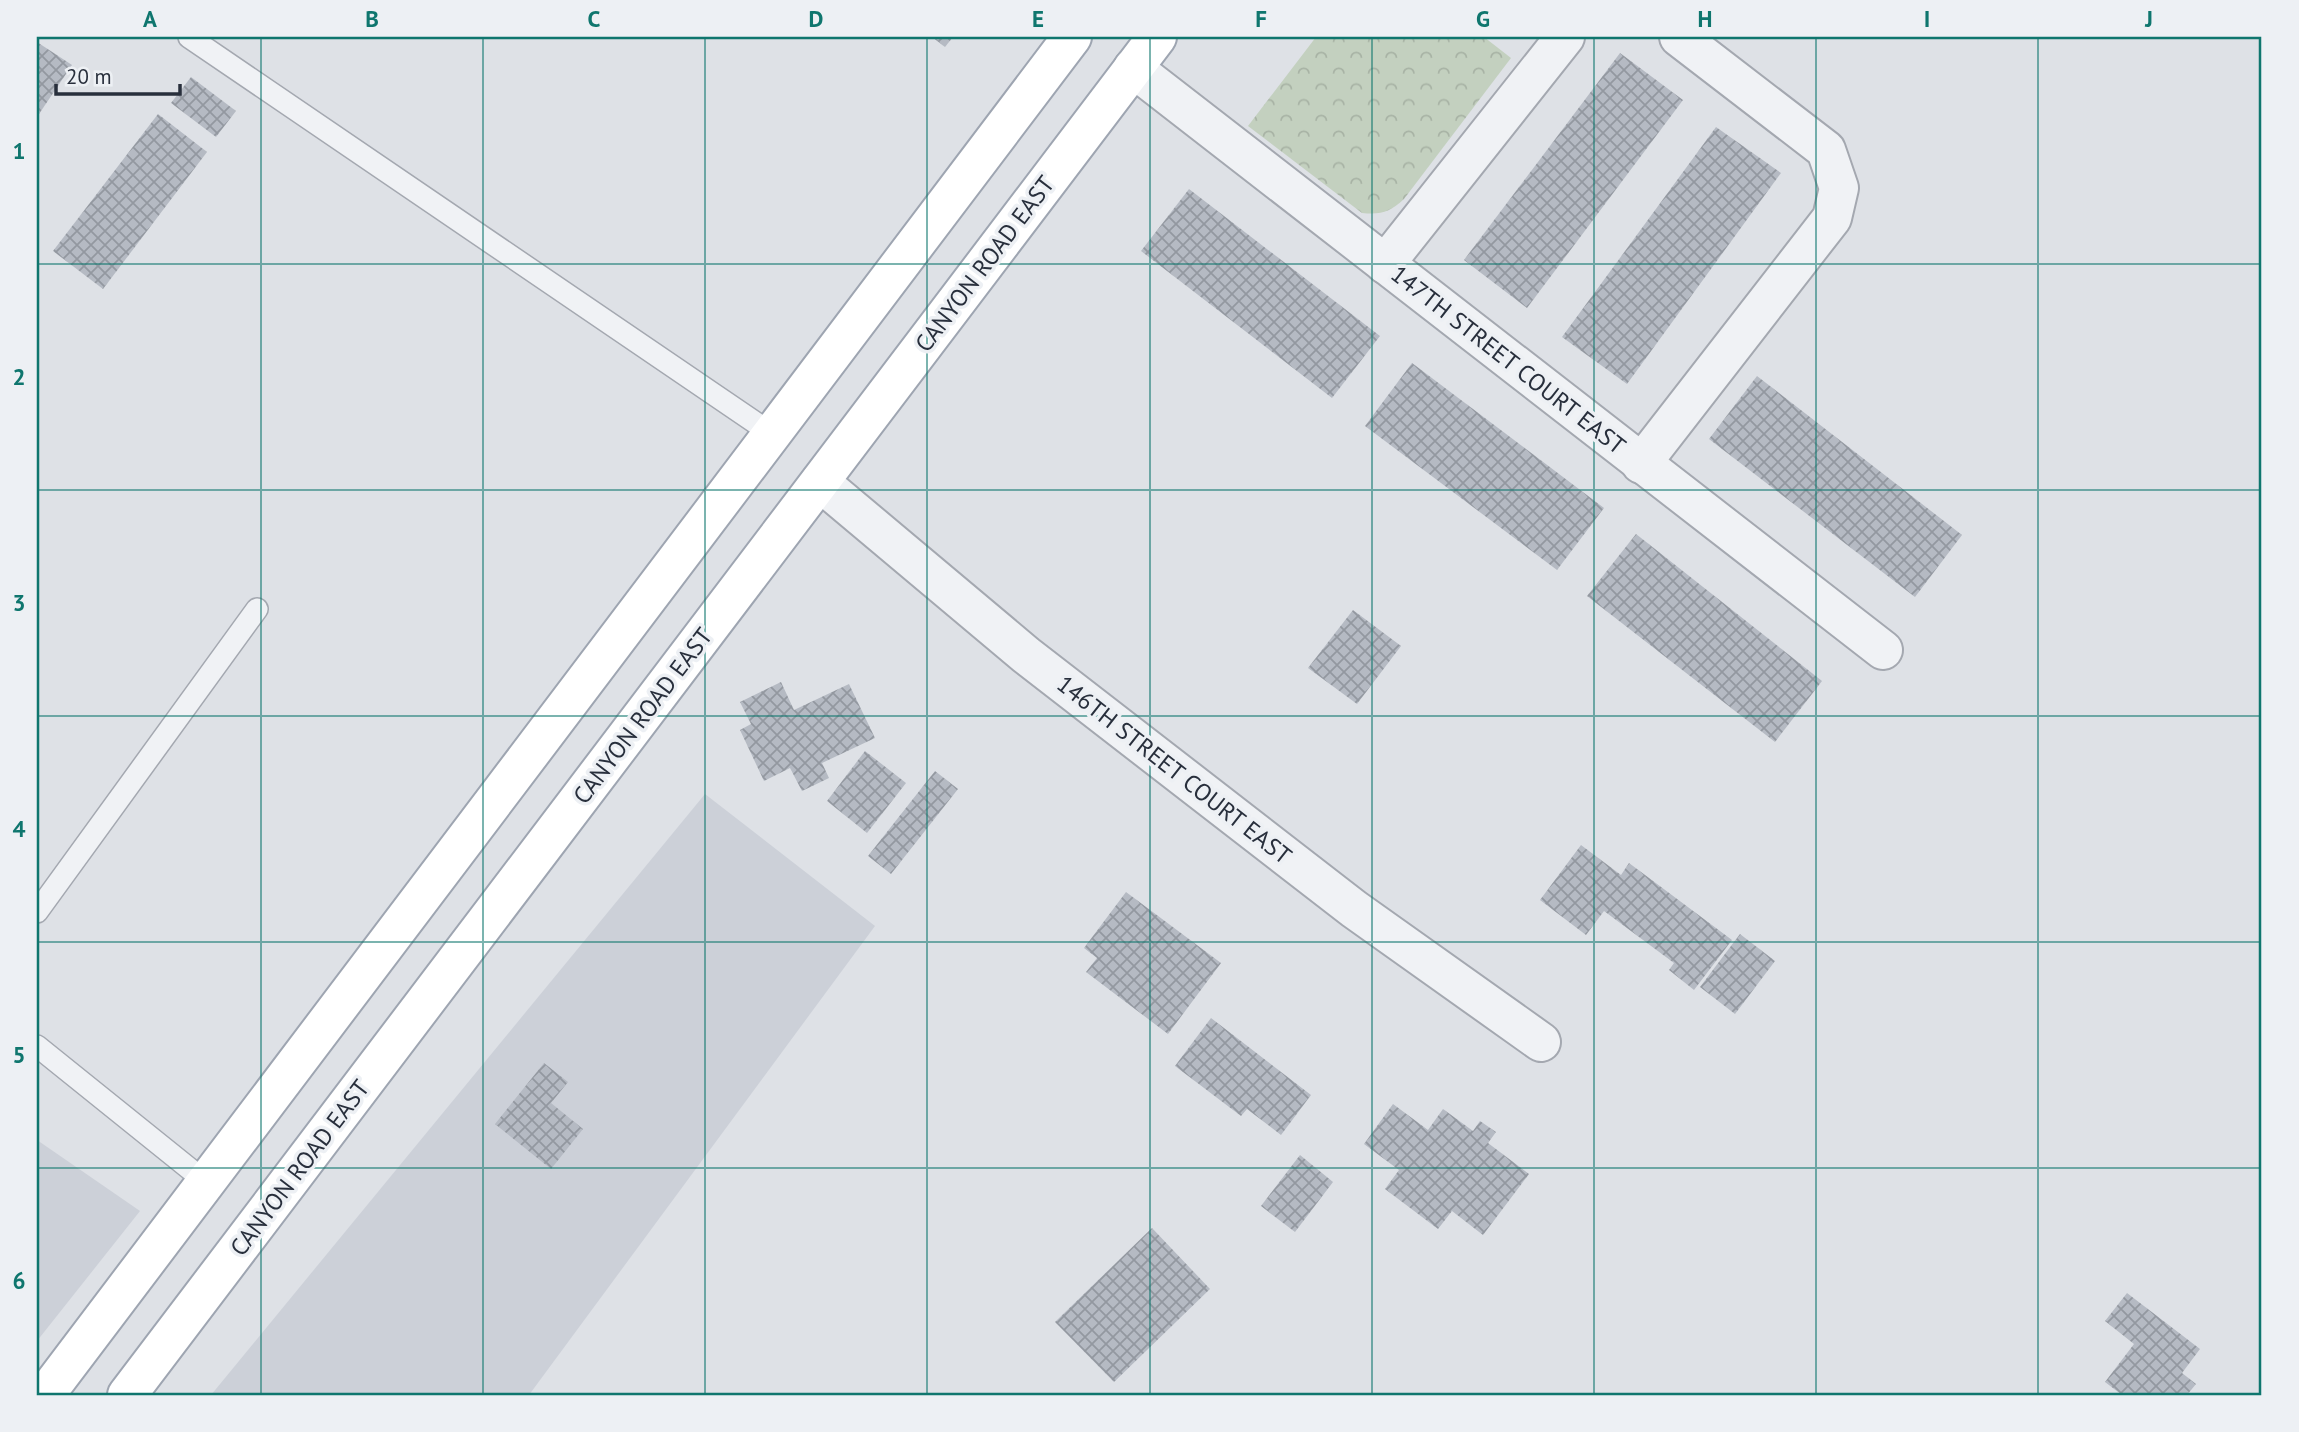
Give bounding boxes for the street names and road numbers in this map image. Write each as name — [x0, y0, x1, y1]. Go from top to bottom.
street label: CANYON ROAD EAST — [908, 169, 1061, 358]
street label: 147TH STREET COURT EAST — [1385, 258, 1632, 461]
street label: CANYON ROAD EAST — [566, 621, 719, 810]
street label: 146TH STREET COURT EAST — [1051, 668, 1298, 871]
street label: CANYON ROAD EAST — [223, 1073, 376, 1262]

